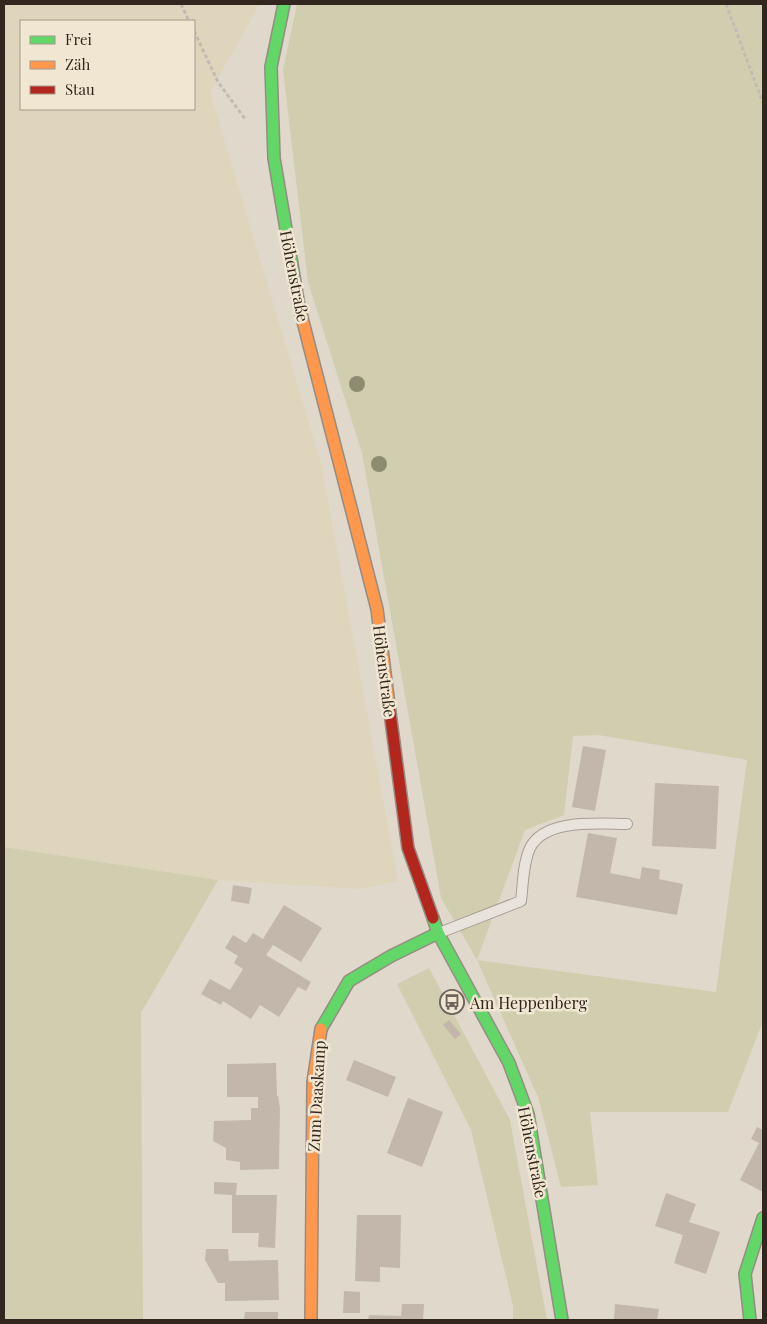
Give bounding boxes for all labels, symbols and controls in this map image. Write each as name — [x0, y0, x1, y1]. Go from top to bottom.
legend — [20, 20, 195, 110]
text: Frei — [65, 29, 93, 49]
text: Zäh — [65, 54, 90, 74]
text: Stau — [65, 79, 95, 99]
street label: Höhenstraße — [276, 228, 314, 324]
street label: Höhenstraße — [369, 624, 401, 718]
bus stop icon: Am Heppenberg — [439, 989, 465, 1015]
place label: Am Heppenberg — [469, 992, 588, 1013]
street label: Zum Daaskamp — [303, 1040, 329, 1152]
street label: Höhenstraße — [514, 1104, 552, 1200]

